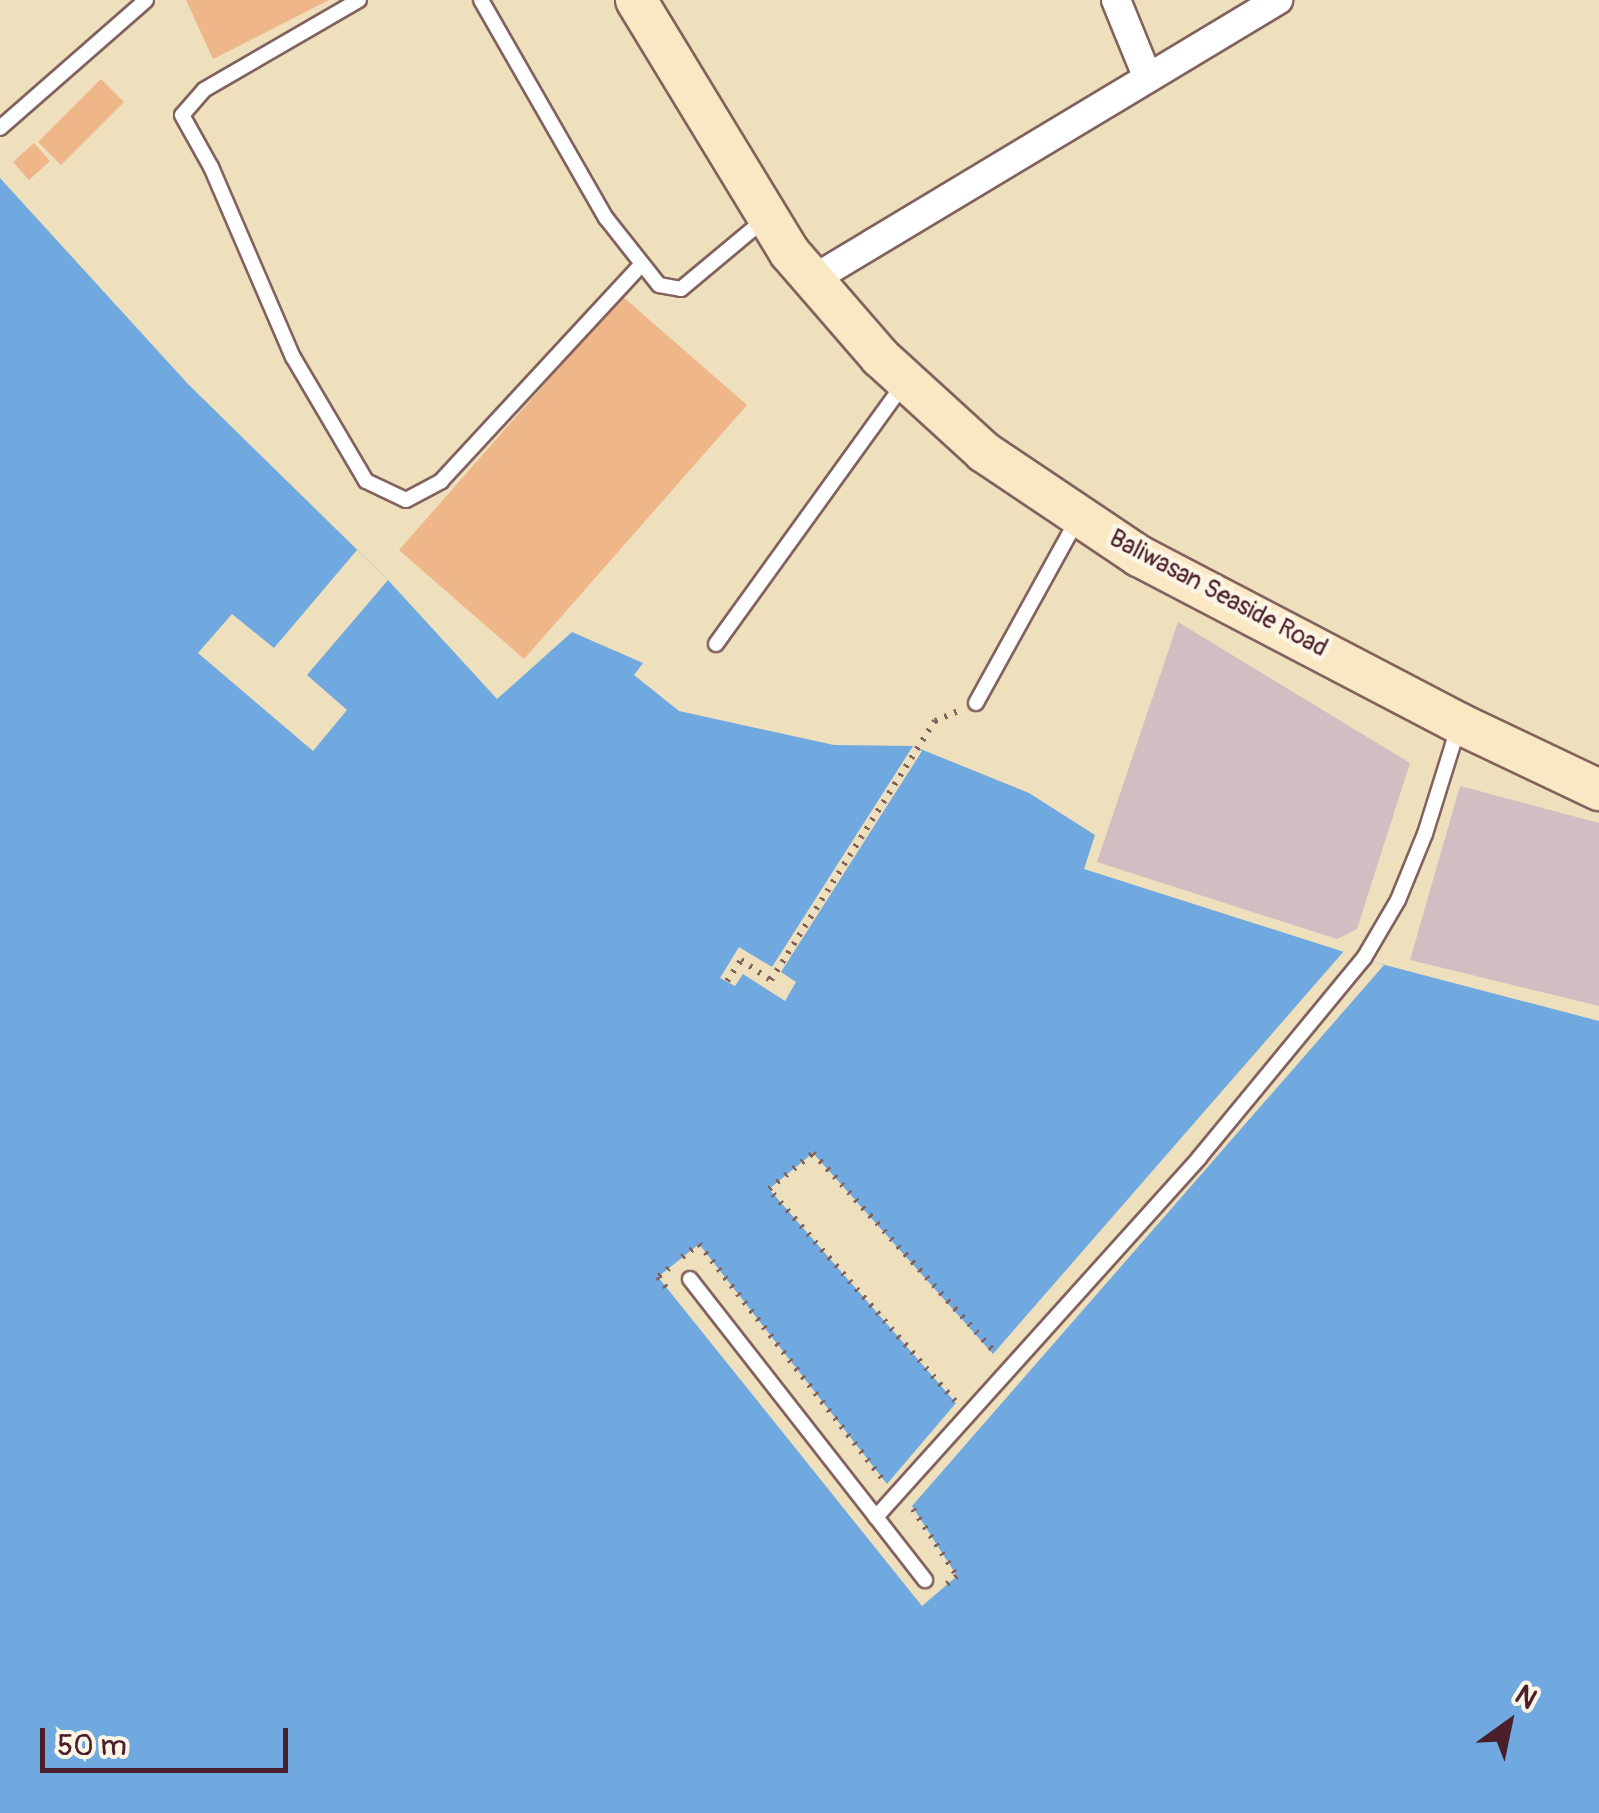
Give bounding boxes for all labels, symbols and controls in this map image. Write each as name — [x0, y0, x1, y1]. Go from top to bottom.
street label: Baliwasan Seaside Road — [1104, 524, 1332, 664]
north arrow — [1459, 1673, 1559, 1773]
text: N — [1508, 1678, 1543, 1717]
scale bar — [45, 1708, 292, 1770]
text: 50 m — [57, 1727, 127, 1764]

